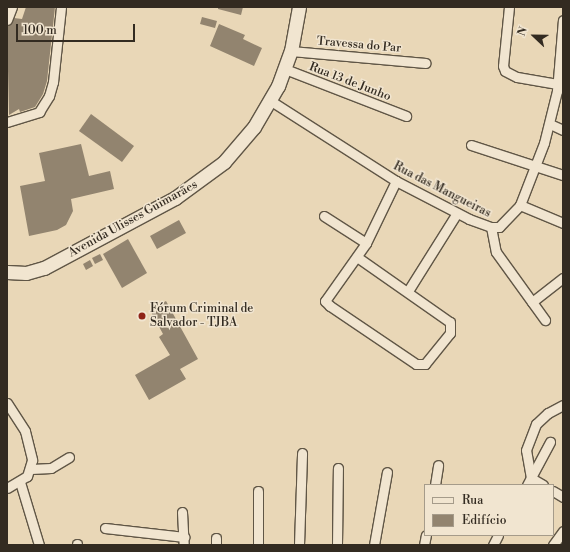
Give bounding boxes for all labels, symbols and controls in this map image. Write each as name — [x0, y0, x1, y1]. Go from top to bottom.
scale bar — [18, 16, 137, 42]
north arrow — [514, 16, 554, 56]
text: 100 m — [23, 23, 57, 38]
text: N — [515, 25, 531, 38]
street label: Travessa do Par — [316, 34, 402, 56]
street label: Rua 13 de Junho — [307, 60, 393, 104]
street label: Rua das Mangueiras — [391, 159, 493, 221]
street label: Avenida Ulisses Guimarães — [66, 177, 200, 261]
place label: Fórum Criminal de Salvador - TJBA — [150, 302, 253, 330]
marker: Fórum Criminal de Salvador - TJBA — [137, 311, 147, 321]
legend — [424, 484, 554, 536]
text: Rua — [462, 493, 483, 508]
text: Edifício — [462, 513, 506, 528]

